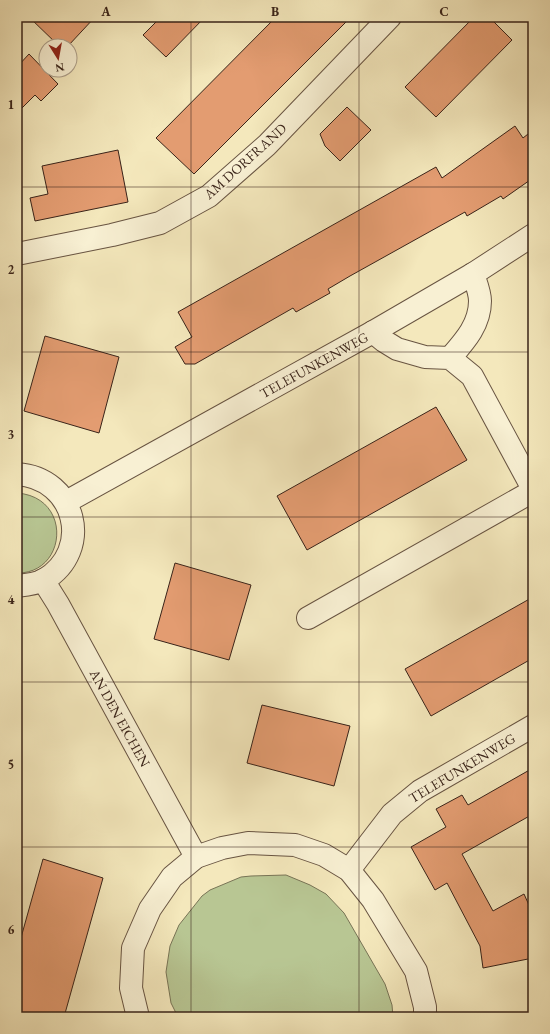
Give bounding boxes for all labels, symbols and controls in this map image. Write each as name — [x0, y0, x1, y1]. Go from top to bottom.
text: A — [100, 3, 111, 20]
text: B — [271, 3, 279, 20]
text: C — [439, 3, 449, 20]
north arrow — [38, 38, 78, 78]
text: N — [54, 60, 66, 76]
text: 1 — [8, 96, 15, 113]
street label: AM DORFRAND — [199, 119, 290, 204]
text: 2 — [8, 261, 15, 278]
street label: TELEFUNKENWEG — [257, 328, 371, 402]
text: 3 — [8, 426, 15, 443]
text: 4 — [8, 591, 15, 608]
street label: AN DEN EICHEN — [85, 665, 154, 770]
street label: TELEFUNKENWEG — [405, 729, 519, 807]
text: 5 — [8, 756, 14, 773]
text: 6 — [8, 921, 15, 938]

